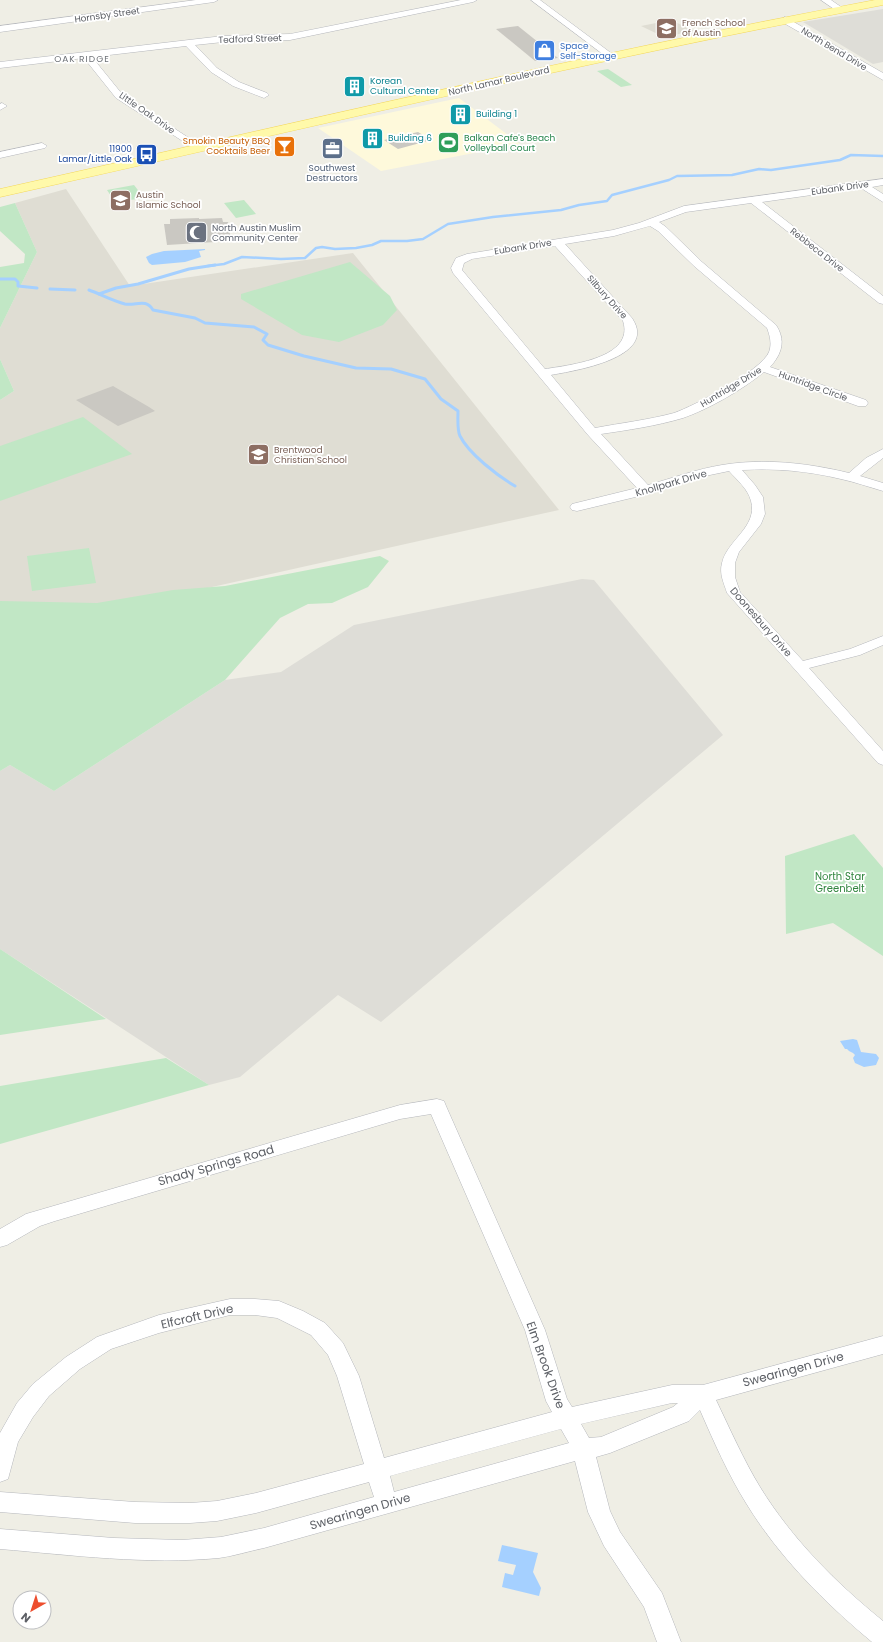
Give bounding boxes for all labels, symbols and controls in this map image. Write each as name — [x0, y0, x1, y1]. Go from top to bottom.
street label: Hornsby Street — [74, 4, 140, 26]
school or university icon: French School of Austin — [654, 15, 680, 41]
place label: French School of Austin — [682, 17, 745, 39]
street label: North Bend Drive — [799, 25, 870, 74]
street label: Tedford Street — [218, 32, 282, 46]
shop icon: Space Self-Storage — [532, 38, 558, 64]
place label: Space Self-Storage — [560, 40, 617, 62]
district label: OAK RIDGE — [54, 53, 110, 65]
street label: North Lamar Boulevard — [447, 64, 551, 98]
building icon: Korean Cultural Center — [341, 73, 367, 99]
place label: Korean Cultural Center — [370, 75, 439, 97]
street label: Little Oak Drive — [117, 89, 178, 137]
building icon: Building 1 — [448, 101, 474, 127]
place label: Building 1 — [476, 108, 517, 120]
building icon: Building 6 — [360, 125, 386, 151]
sports icon: Balkan Cafe's Beach Volleyball Court — [436, 130, 462, 156]
place label: Building 6 — [388, 132, 432, 144]
place label: Balkan Cafe's Beach Volleyball Court — [464, 132, 555, 154]
bar icon: Smokin Beauty BBQ Cocktails Beer — [272, 133, 298, 159]
place label: Smokin Beauty BBQ Cocktails Beer — [183, 135, 271, 157]
office icon: Southwest Destructors — [319, 136, 345, 162]
bus stop icon: 11900 Lamar/Little Oak — [134, 141, 160, 167]
place label: 11900 Lamar/Little Oak — [58, 143, 132, 165]
place label: Southwest Destructors — [306, 162, 358, 184]
street label: Eubank Drive — [810, 178, 870, 198]
school or university icon: Austin Islamic School — [108, 187, 134, 213]
place label: Austin Islamic School — [136, 189, 201, 211]
mosque icon: North Austin Muslim Community Center — [184, 220, 210, 246]
place label: North Austin Muslim Community Center — [212, 222, 301, 244]
street label: Rebbeca Drive — [788, 225, 847, 275]
street label: Eubank Drive — [493, 236, 553, 257]
street label: Silbury Drive — [584, 273, 630, 322]
street label: Huntridge Drive — [698, 364, 764, 410]
street label: Huntridge Circle — [777, 368, 850, 404]
school or university icon: Brentwood Christian School — [245, 442, 271, 468]
place label: Brentwood Christian School — [274, 444, 347, 466]
street label: Knollpark Drive — [633, 466, 709, 500]
street label: Doonesbury Drive — [726, 584, 796, 660]
park label: North Star Greenbelt — [815, 869, 865, 896]
street label: Shady Springs Road — [156, 1140, 276, 1190]
street label: Elfcroft Drive — [159, 1299, 235, 1333]
street label: Elm Brook Drive — [522, 1319, 570, 1411]
street label: Swearingen Drive — [741, 1347, 845, 1391]
street label: Swearingen Drive — [308, 1488, 412, 1534]
north arrow — [12, 1590, 52, 1630]
text: N — [17, 1609, 34, 1627]

